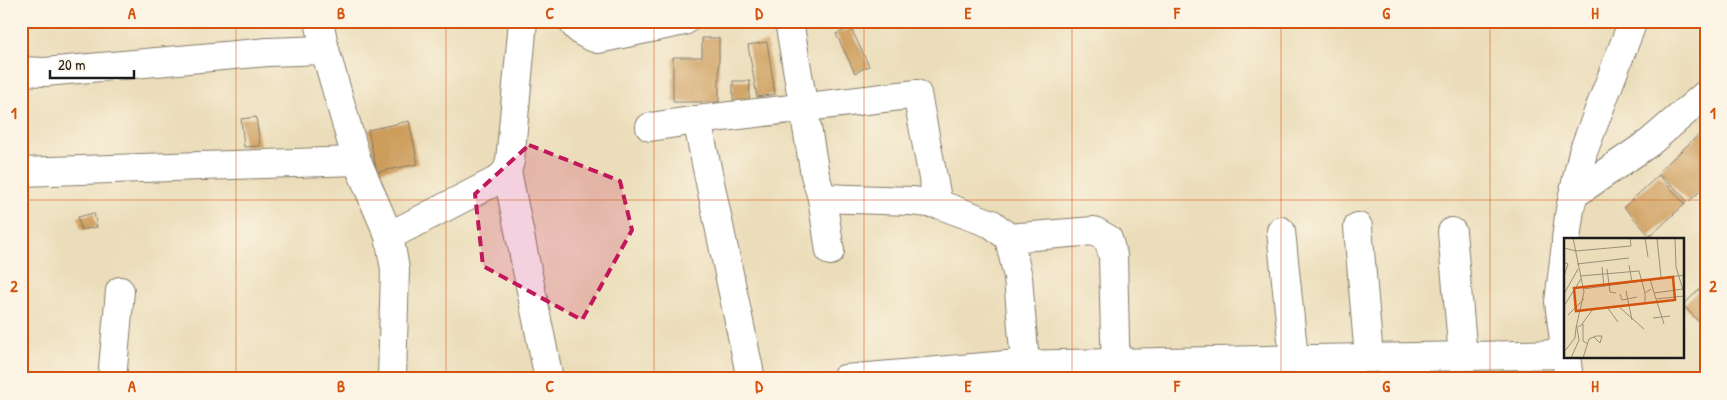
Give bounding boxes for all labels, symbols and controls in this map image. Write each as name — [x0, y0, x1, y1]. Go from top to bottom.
text: A — [128, 2, 136, 24]
text: B — [337, 2, 345, 24]
text: C — [546, 2, 555, 24]
text: D — [755, 2, 763, 24]
text: E — [964, 2, 972, 24]
text: F — [1173, 2, 1181, 24]
text: G — [1382, 2, 1390, 24]
text: H — [1591, 2, 1599, 24]
scale bar — [50, 48, 134, 80]
text: 20 m — [58, 54, 85, 75]
text: 1 — [11, 102, 17, 124]
text: 1 — [1710, 102, 1716, 124]
inset map — [1564, 238, 1684, 358]
text: 2 — [10, 275, 18, 297]
text: 2 — [1709, 275, 1717, 297]
text: A — [128, 375, 136, 397]
text: B — [337, 375, 345, 397]
text: C — [546, 375, 555, 397]
text: D — [755, 375, 763, 397]
text: E — [964, 375, 972, 397]
text: F — [1173, 375, 1181, 397]
text: G — [1382, 375, 1390, 397]
text: H — [1591, 375, 1599, 397]

